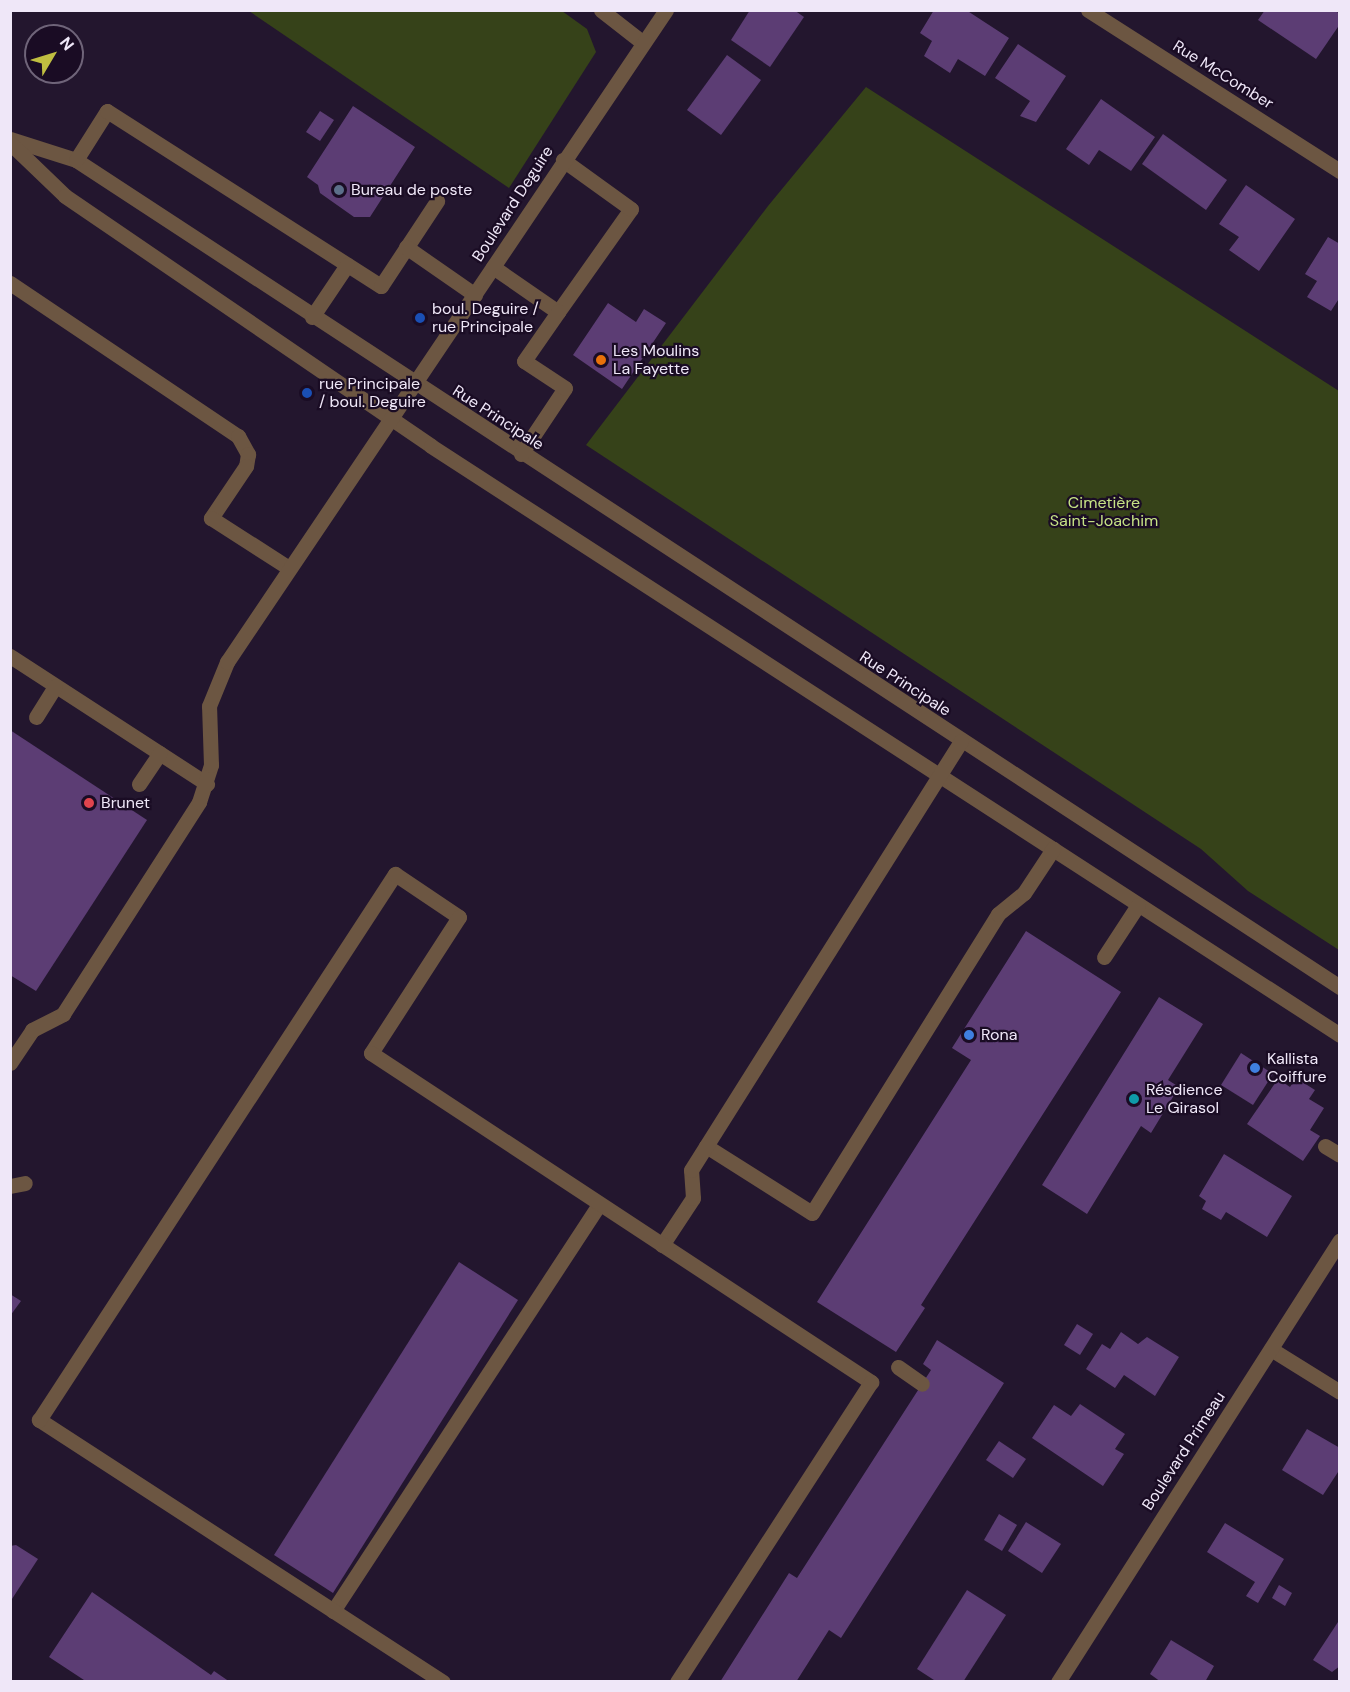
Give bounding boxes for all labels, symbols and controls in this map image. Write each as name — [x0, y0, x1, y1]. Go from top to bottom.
north arrow — [24, 24, 84, 84]
text: N — [55, 33, 79, 55]
street label: Rue McComber — [1169, 36, 1277, 114]
street label: Boulevard Deguire — [468, 143, 558, 265]
place label: Bureau de poste — [351, 180, 472, 200]
marker: Bureau de poste — [332, 183, 346, 197]
place label: boul. Deguire / rue Principale — [432, 299, 539, 337]
marker: boul. Deguire / rue Principale — [413, 311, 427, 325]
place label: Les Moulins La Fayette — [613, 341, 699, 379]
marker: Les Moulins La Fayette — [594, 353, 608, 367]
place label: rue Principale / boul. Deguire — [319, 374, 426, 412]
street label: Rue Principale — [449, 381, 547, 455]
marker: rue Principale / boul. Deguire — [300, 386, 314, 400]
park label: Cimetière Saint-Joachim — [1050, 493, 1158, 531]
street label: Rue Principale — [856, 647, 954, 721]
place label: Brunet — [101, 793, 150, 813]
marker: Brunet — [82, 796, 96, 810]
place label: Rona — [981, 1025, 1017, 1045]
marker: Rona — [962, 1028, 976, 1042]
place label: Kallista Coiffure — [1267, 1049, 1327, 1087]
marker: Kallista Coiffure — [1248, 1061, 1262, 1075]
place label: Résdience Le Girasol — [1146, 1080, 1223, 1118]
marker: Résdience Le Girasol — [1127, 1092, 1141, 1106]
street label: Boulevard Primeau — [1138, 1388, 1230, 1514]

